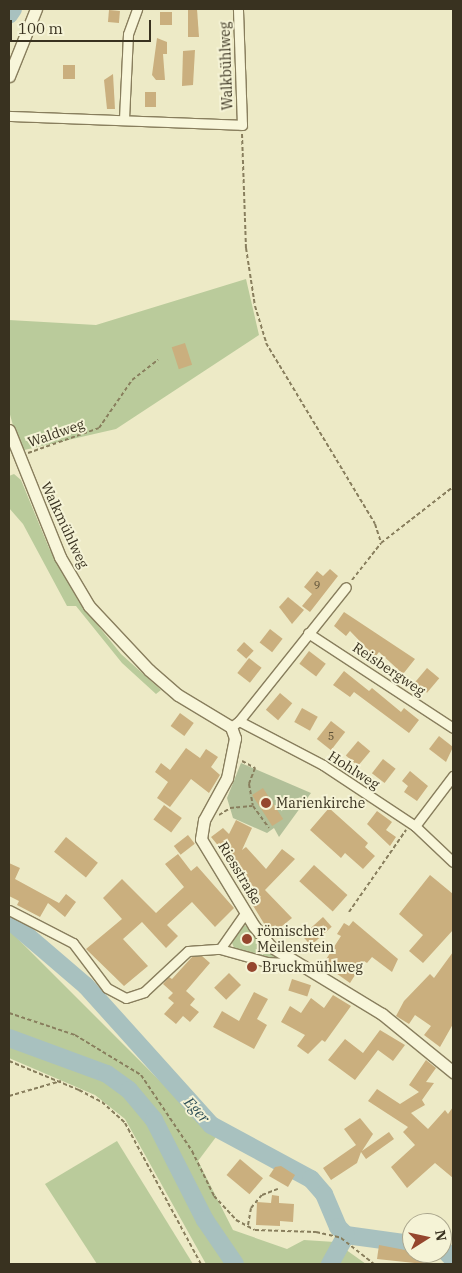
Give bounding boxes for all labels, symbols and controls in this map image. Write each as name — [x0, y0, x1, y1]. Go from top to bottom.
scale bar — [12, 10, 154, 42]
text: 100 m — [18, 19, 63, 38]
street label: Walkbühlweg — [216, 21, 236, 111]
street label: Waldweg — [25, 415, 87, 451]
street label: Walkmühlweg — [38, 479, 92, 571]
house number: 9 — [314, 578, 320, 592]
street label: Reisbergweg — [350, 639, 428, 699]
house number: 5 — [328, 729, 334, 743]
street label: Hohlweg — [325, 747, 383, 793]
place label: Marienkirche — [276, 795, 365, 811]
marker: Marienkirche — [260, 797, 272, 809]
street label: Riesstraße — [215, 839, 265, 907]
place label: römischer Meilenstein — [257, 923, 334, 956]
marker: römischer Meilenstein — [241, 933, 253, 945]
place label: Bruckmühlweg — [262, 959, 363, 975]
marker: Bruckmühlweg — [246, 961, 258, 973]
water label: Eger — [181, 1093, 213, 1127]
north arrow — [402, 1213, 452, 1263]
text: N — [431, 1229, 451, 1243]

